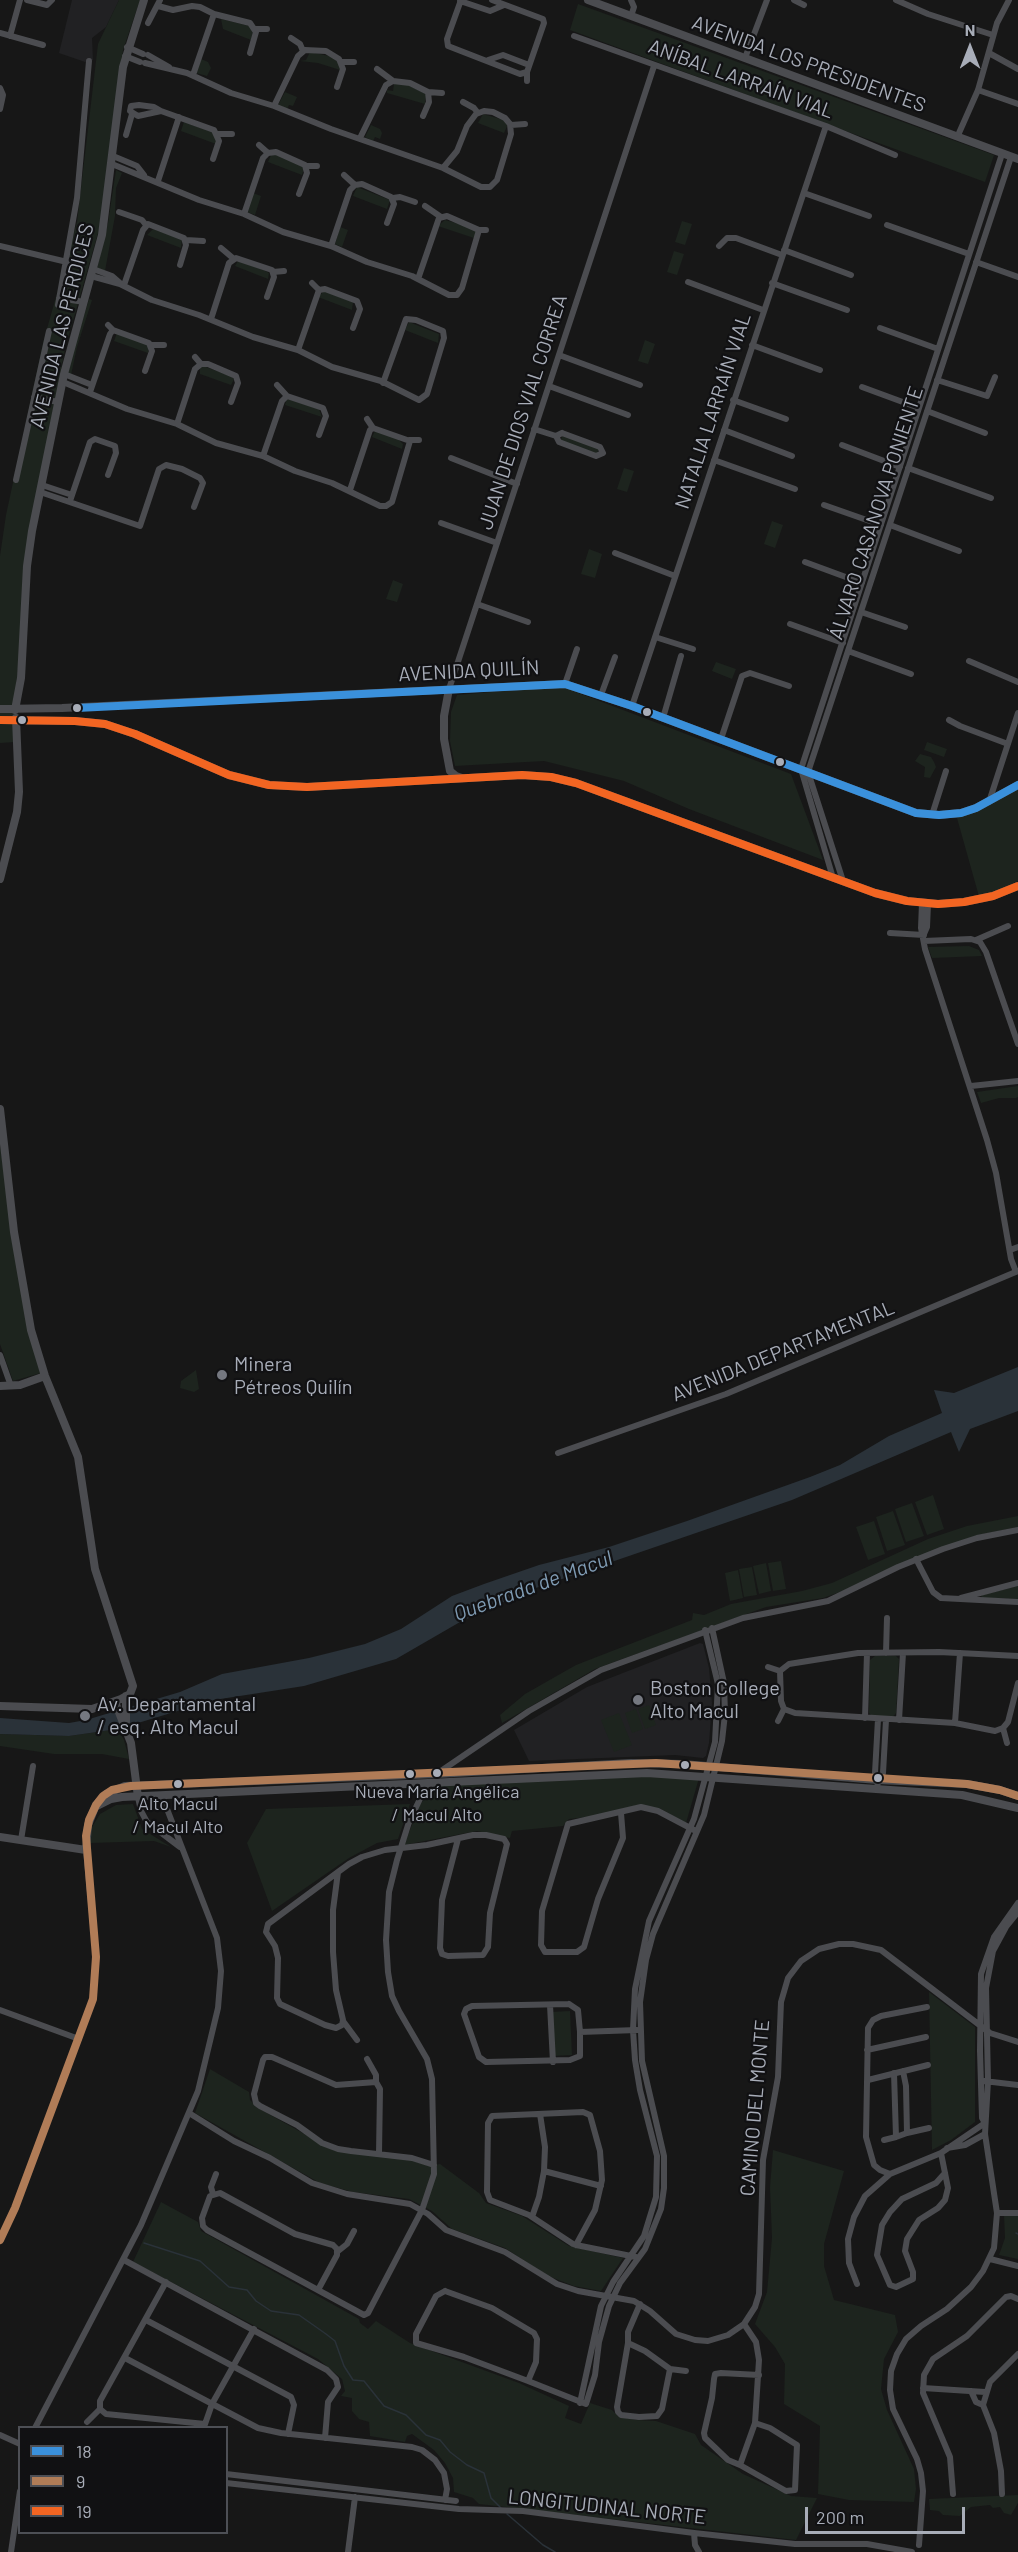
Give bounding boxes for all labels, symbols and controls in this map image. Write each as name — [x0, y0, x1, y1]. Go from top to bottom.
street label: AVENIDA LOS PRESIDENTES — [689, 10, 929, 118]
north arrow — [940, 18, 1000, 78]
text: N — [965, 20, 975, 39]
street label: ANÍBAL LARRAÍN VIAL — [645, 34, 837, 124]
street label: AVENIDA LAS PERDICES — [25, 221, 99, 431]
street label: JUAN DE DIOS VIAL CORREA — [474, 291, 572, 533]
street label: NATALIA LARRAÍN VIAL — [670, 310, 756, 512]
street label: ÁLVARO CASANOVA PONIENTE — [824, 383, 928, 643]
street label: AVENIDA QUILÍN — [398, 655, 540, 687]
unlabelled marker — [71, 702, 83, 714]
unlabelled marker — [641, 706, 653, 718]
unlabelled marker — [16, 714, 28, 726]
unlabelled marker — [774, 756, 786, 768]
street label: AVENIDA DEPARTAMENTAL — [668, 1295, 898, 1407]
place label: Minera Pétreos Quilín — [234, 1352, 353, 1399]
marker: Minera Pétreos Quilín — [215, 1368, 229, 1382]
water label: Quebrada de Macul — [450, 1546, 616, 1626]
place label: Boston College Alto Macul — [650, 1676, 780, 1723]
place label: Av. Departamental / esq. Alto Macul — [97, 1692, 256, 1739]
marker: Boston College Alto Macul — [631, 1693, 645, 1707]
marker: Av. Departamental / esq. Alto Macul — [78, 1709, 92, 1723]
unlabelled marker — [679, 1759, 691, 1771]
marker: Nueva María Angélica / Macul Alto — [431, 1767, 443, 1779]
unlabelled marker — [404, 1768, 416, 1780]
unlabelled marker — [872, 1772, 884, 1784]
marker: Alto Macul / Macul Alto — [172, 1778, 184, 1790]
place label: Nueva María Angélica / Macul Alto — [355, 1781, 519, 1824]
place label: Alto Macul / Macul Alto — [133, 1793, 223, 1836]
street label: CAMINO DEL MONTE — [735, 2019, 775, 2197]
legend — [18, 2426, 228, 2534]
text: 18 — [76, 2440, 92, 2462]
text: 9 — [76, 2470, 85, 2492]
street label: LONGITUDINAL NORTE — [507, 2485, 707, 2529]
scale bar — [808, 2495, 968, 2533]
text: 19 — [76, 2500, 92, 2522]
text: 200 m — [816, 2506, 864, 2528]

